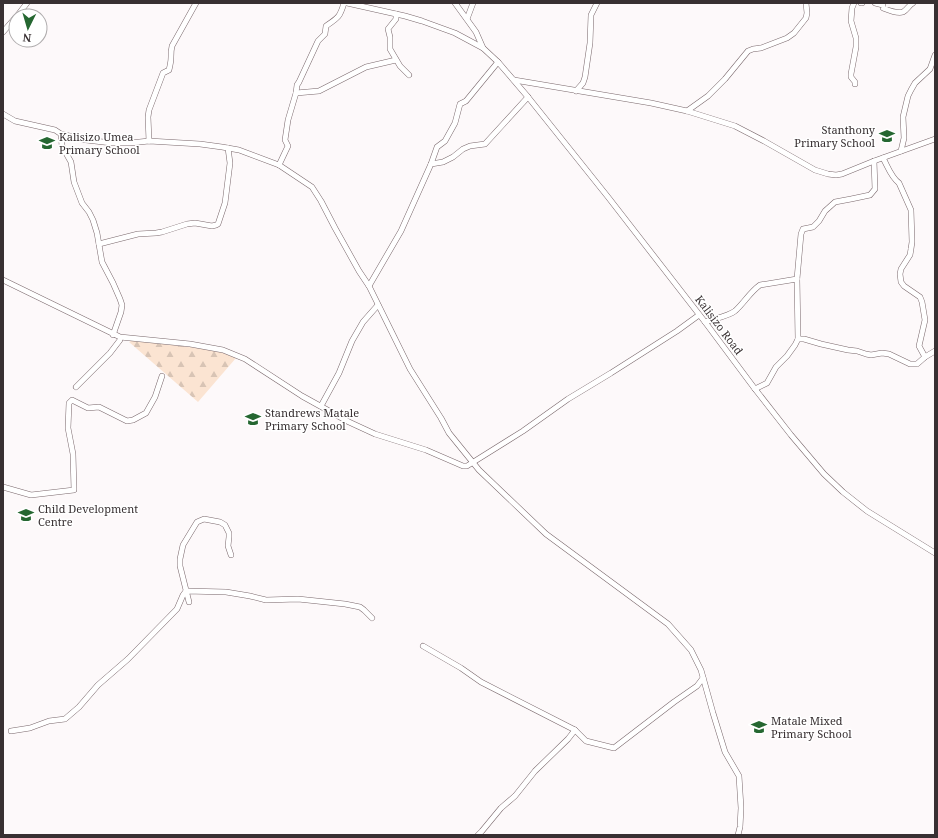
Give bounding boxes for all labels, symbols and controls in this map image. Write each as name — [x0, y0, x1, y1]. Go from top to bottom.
north arrow — [8, 8, 48, 48]
text: N — [22, 31, 32, 46]
place label: Stanthony Primary School — [794, 122, 876, 150]
school or university icon: Stanthony Primary School — [878, 127, 896, 145]
place label: Kalisizo Umea Primary School — [59, 129, 140, 157]
school or university icon: Kalisizo Umea Primary School — [38, 134, 56, 152]
street label: Kalisizo Road — [692, 292, 747, 358]
place label: Standrews Matale Primary School — [265, 405, 359, 433]
school or university icon: Standrews Matale Primary School — [244, 410, 262, 428]
place label: Child Development Centre — [38, 501, 138, 529]
school or university icon: Child Development Centre — [17, 506, 35, 524]
place label: Matale Mixed Primary School — [771, 713, 852, 741]
school or university icon: Matale Mixed Primary School — [750, 718, 768, 736]

